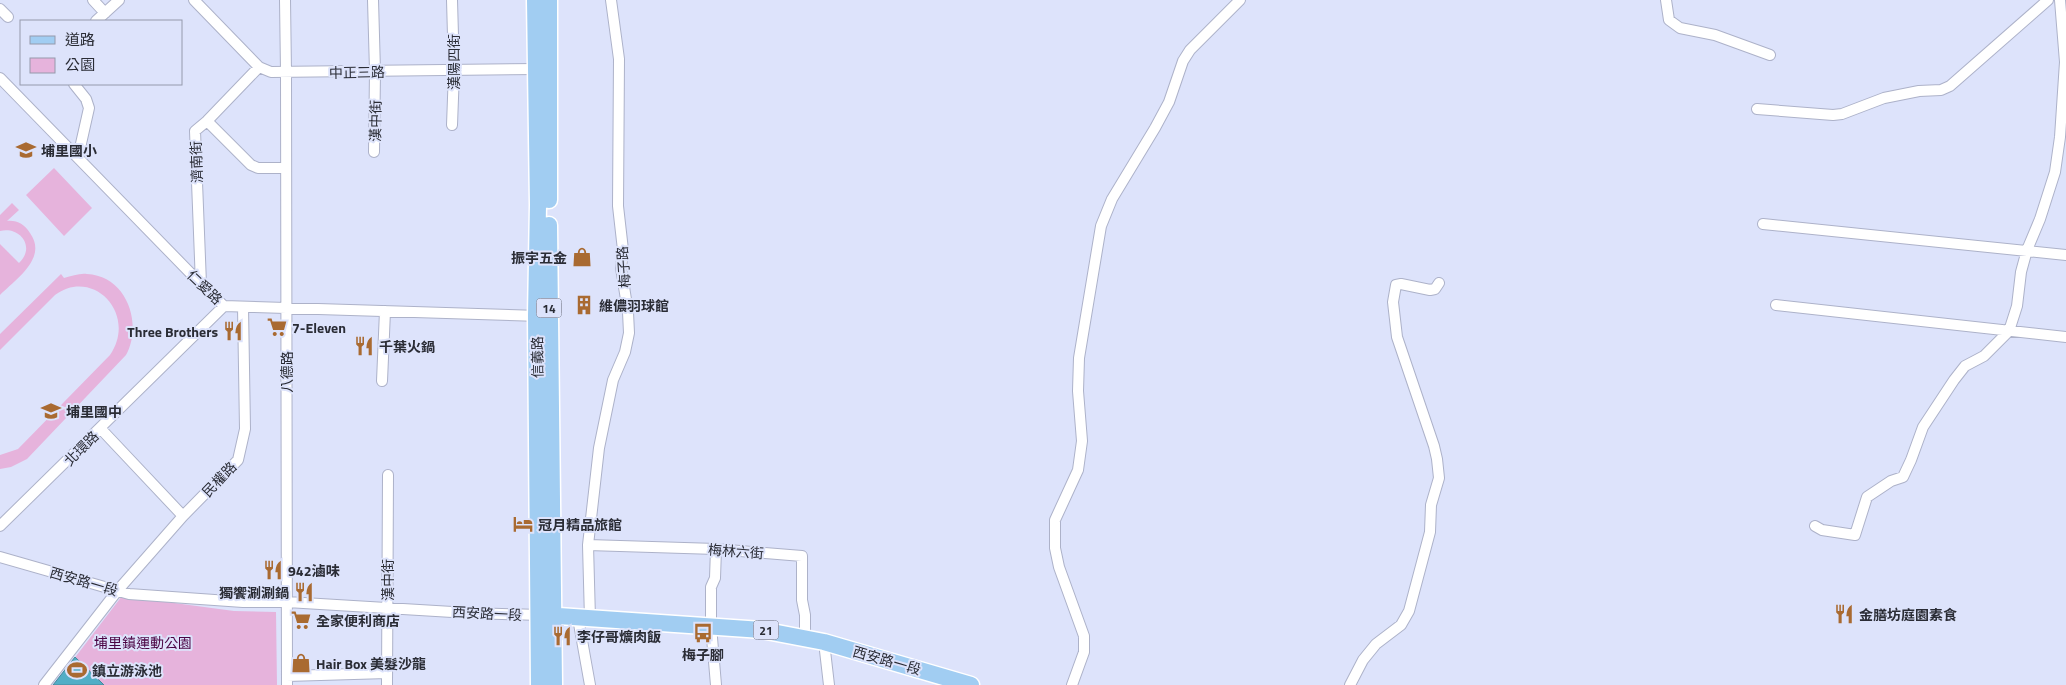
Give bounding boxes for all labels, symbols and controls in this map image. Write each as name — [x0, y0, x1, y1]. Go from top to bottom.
legend — [20, 20, 182, 85]
text: 道路 — [65, 28, 95, 51]
street label: 漢陽四街 — [443, 34, 464, 90]
text: 公園 — [65, 53, 95, 76]
street label: 中正三路 — [329, 61, 385, 83]
street label: 漢中街 — [364, 100, 386, 142]
school or university icon: 埔里國小 — [15, 139, 37, 161]
place label: 埔里國小 — [41, 140, 97, 161]
street label: 濟南街 — [185, 141, 207, 183]
street label: 梅子路 — [611, 245, 635, 289]
shop icon: 振宇五金 — [571, 246, 593, 268]
place label: 振宇五金 — [511, 247, 567, 268]
street label: 仁愛路 — [183, 265, 227, 309]
building icon: 維儂羽球館 — [573, 294, 595, 316]
place label: 維儂羽球館 — [599, 295, 669, 316]
road number: 14 — [536, 298, 562, 318]
supermarket icon: 7-Eleven — [266, 316, 288, 338]
place label: 7-Eleven — [292, 317, 346, 338]
restaurant icon: Three Brothers — [222, 320, 244, 342]
place label: Three Brothers — [127, 321, 218, 342]
restaurant icon: 千葉火鍋 — [353, 335, 375, 357]
place label: 千葉火鍋 — [379, 336, 435, 357]
street label: 信義路 — [526, 336, 548, 378]
street label: 八德路 — [276, 351, 297, 393]
school or university icon: 埔里國中 — [40, 400, 62, 422]
place label: 埔里國中 — [66, 401, 122, 422]
street label: 北環路 — [59, 426, 103, 470]
street label: 民權路 — [197, 457, 241, 501]
hotel icon: 冠月精品旅館 — [512, 513, 534, 535]
place label: 冠月精品旅館 — [538, 514, 622, 535]
street label: 梅林六街 — [707, 539, 765, 563]
restaurant icon: 942滷味 — [262, 559, 284, 581]
street label: 漢中街 — [377, 559, 398, 601]
place label: 942滷味 — [288, 560, 341, 581]
street label: 西安路一段 — [47, 561, 121, 601]
restaurant icon: 獨饗涮涮鍋 — [293, 581, 315, 603]
place label: 獨饗涮涮鍋 — [219, 582, 289, 603]
street label: 西安路一段 — [451, 601, 523, 625]
restaurant icon: 金膳坊庭園素食 — [1833, 603, 1855, 625]
place label: 金膳坊庭園素食 — [1859, 604, 1957, 625]
supermarket icon: 全家便利商店 — [290, 609, 312, 631]
place label: 全家便利商店 — [316, 610, 400, 631]
road number: 21 — [754, 620, 778, 640]
bus stop icon: 梅子腳 — [692, 622, 714, 644]
restaurant icon: 李仔哥爌肉飯 — [551, 625, 573, 647]
place label: 李仔哥爌肉飯 — [577, 626, 661, 647]
park label: 埔里鎮運動公園 — [94, 632, 192, 653]
street label: 西安路一段 — [850, 640, 924, 680]
place label: 梅子腳 — [682, 644, 724, 665]
shop icon: Hair Box 美髮沙龍 — [290, 652, 312, 674]
place label: Hair Box 美髮沙龍 — [316, 653, 426, 674]
sports icon: 鎮立游泳池 — [66, 659, 88, 681]
place label: 鎮立游泳池 — [92, 660, 162, 681]

